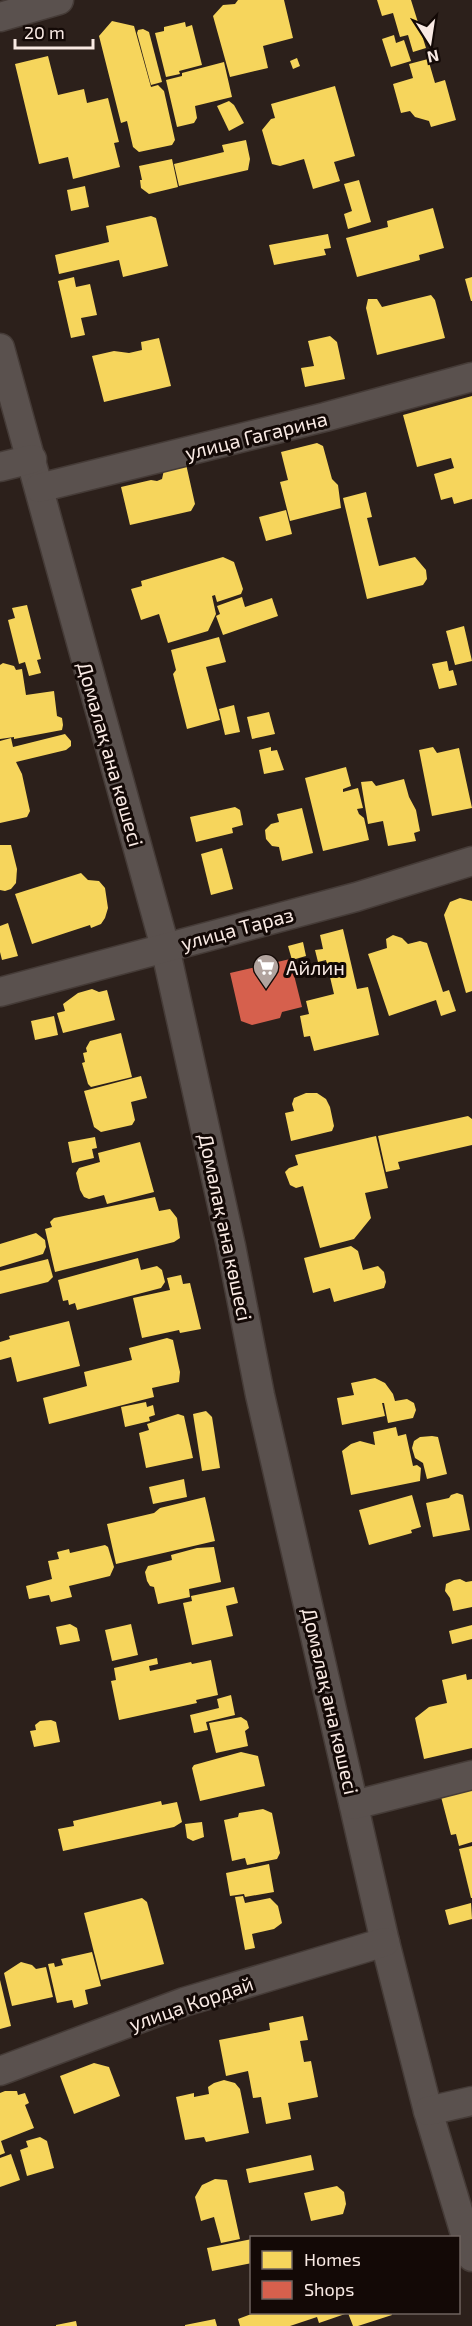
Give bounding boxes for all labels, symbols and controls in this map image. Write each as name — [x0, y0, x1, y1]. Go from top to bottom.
scale bar — [15, 12, 93, 50]
north arrow — [400, 12, 460, 72]
text: 20 m — [24, 21, 65, 43]
text: N — [426, 47, 441, 68]
street label: улица Гагарина — [182, 406, 330, 465]
street label: Домалақ ана көшесі — [73, 659, 149, 849]
street label: улица Тараз — [178, 901, 296, 956]
supermarket icon: Айлин — [251, 952, 281, 990]
place label: Айлин — [286, 955, 345, 979]
street label: Домалақ ана көшесі — [194, 1131, 258, 1323]
street label: Домалақ ана көшесі — [298, 1605, 364, 1797]
street label: улица Кордай — [126, 1971, 257, 2036]
legend — [250, 2236, 460, 2314]
text: Homes — [304, 2248, 361, 2270]
text: Shops — [304, 2278, 354, 2300]

